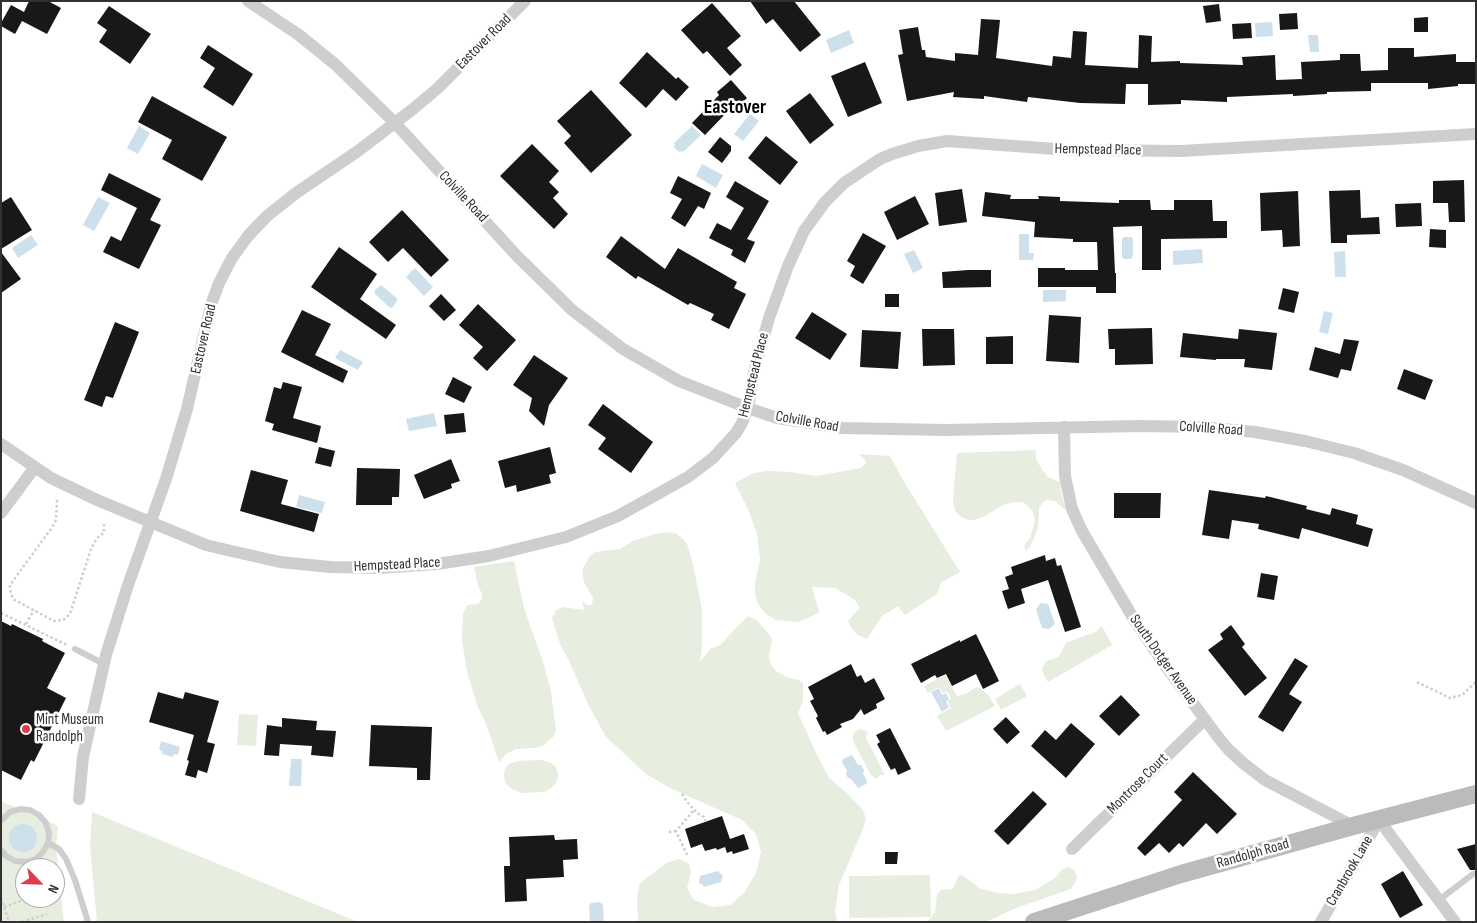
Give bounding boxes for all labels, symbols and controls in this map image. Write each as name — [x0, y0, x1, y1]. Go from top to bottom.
street label: Eastover Road — [453, 11, 515, 73]
district label: Eastover — [704, 96, 766, 120]
street label: Hempstead Place — [1055, 140, 1141, 160]
street label: Colville Road — [435, 168, 491, 226]
street label: Eastover Road — [187, 302, 221, 376]
street label: Hempstead Place — [735, 331, 773, 419]
street label: Colville Road — [774, 408, 840, 436]
street label: Colville Road — [1179, 418, 1243, 440]
street label: Hempstead Place — [353, 554, 441, 576]
street label: South Dotger Avenue — [1125, 612, 1201, 708]
place label: Mint Museum Randolph — [36, 711, 104, 746]
marker: Mint Museum Randolph — [20, 723, 32, 735]
street label: Montrose Court — [1104, 750, 1172, 818]
street label: Cranbrook Lane — [1323, 833, 1377, 909]
street label: Randolph Road — [1215, 835, 1291, 873]
north arrow — [15, 858, 65, 908]
text: N — [44, 882, 63, 896]

